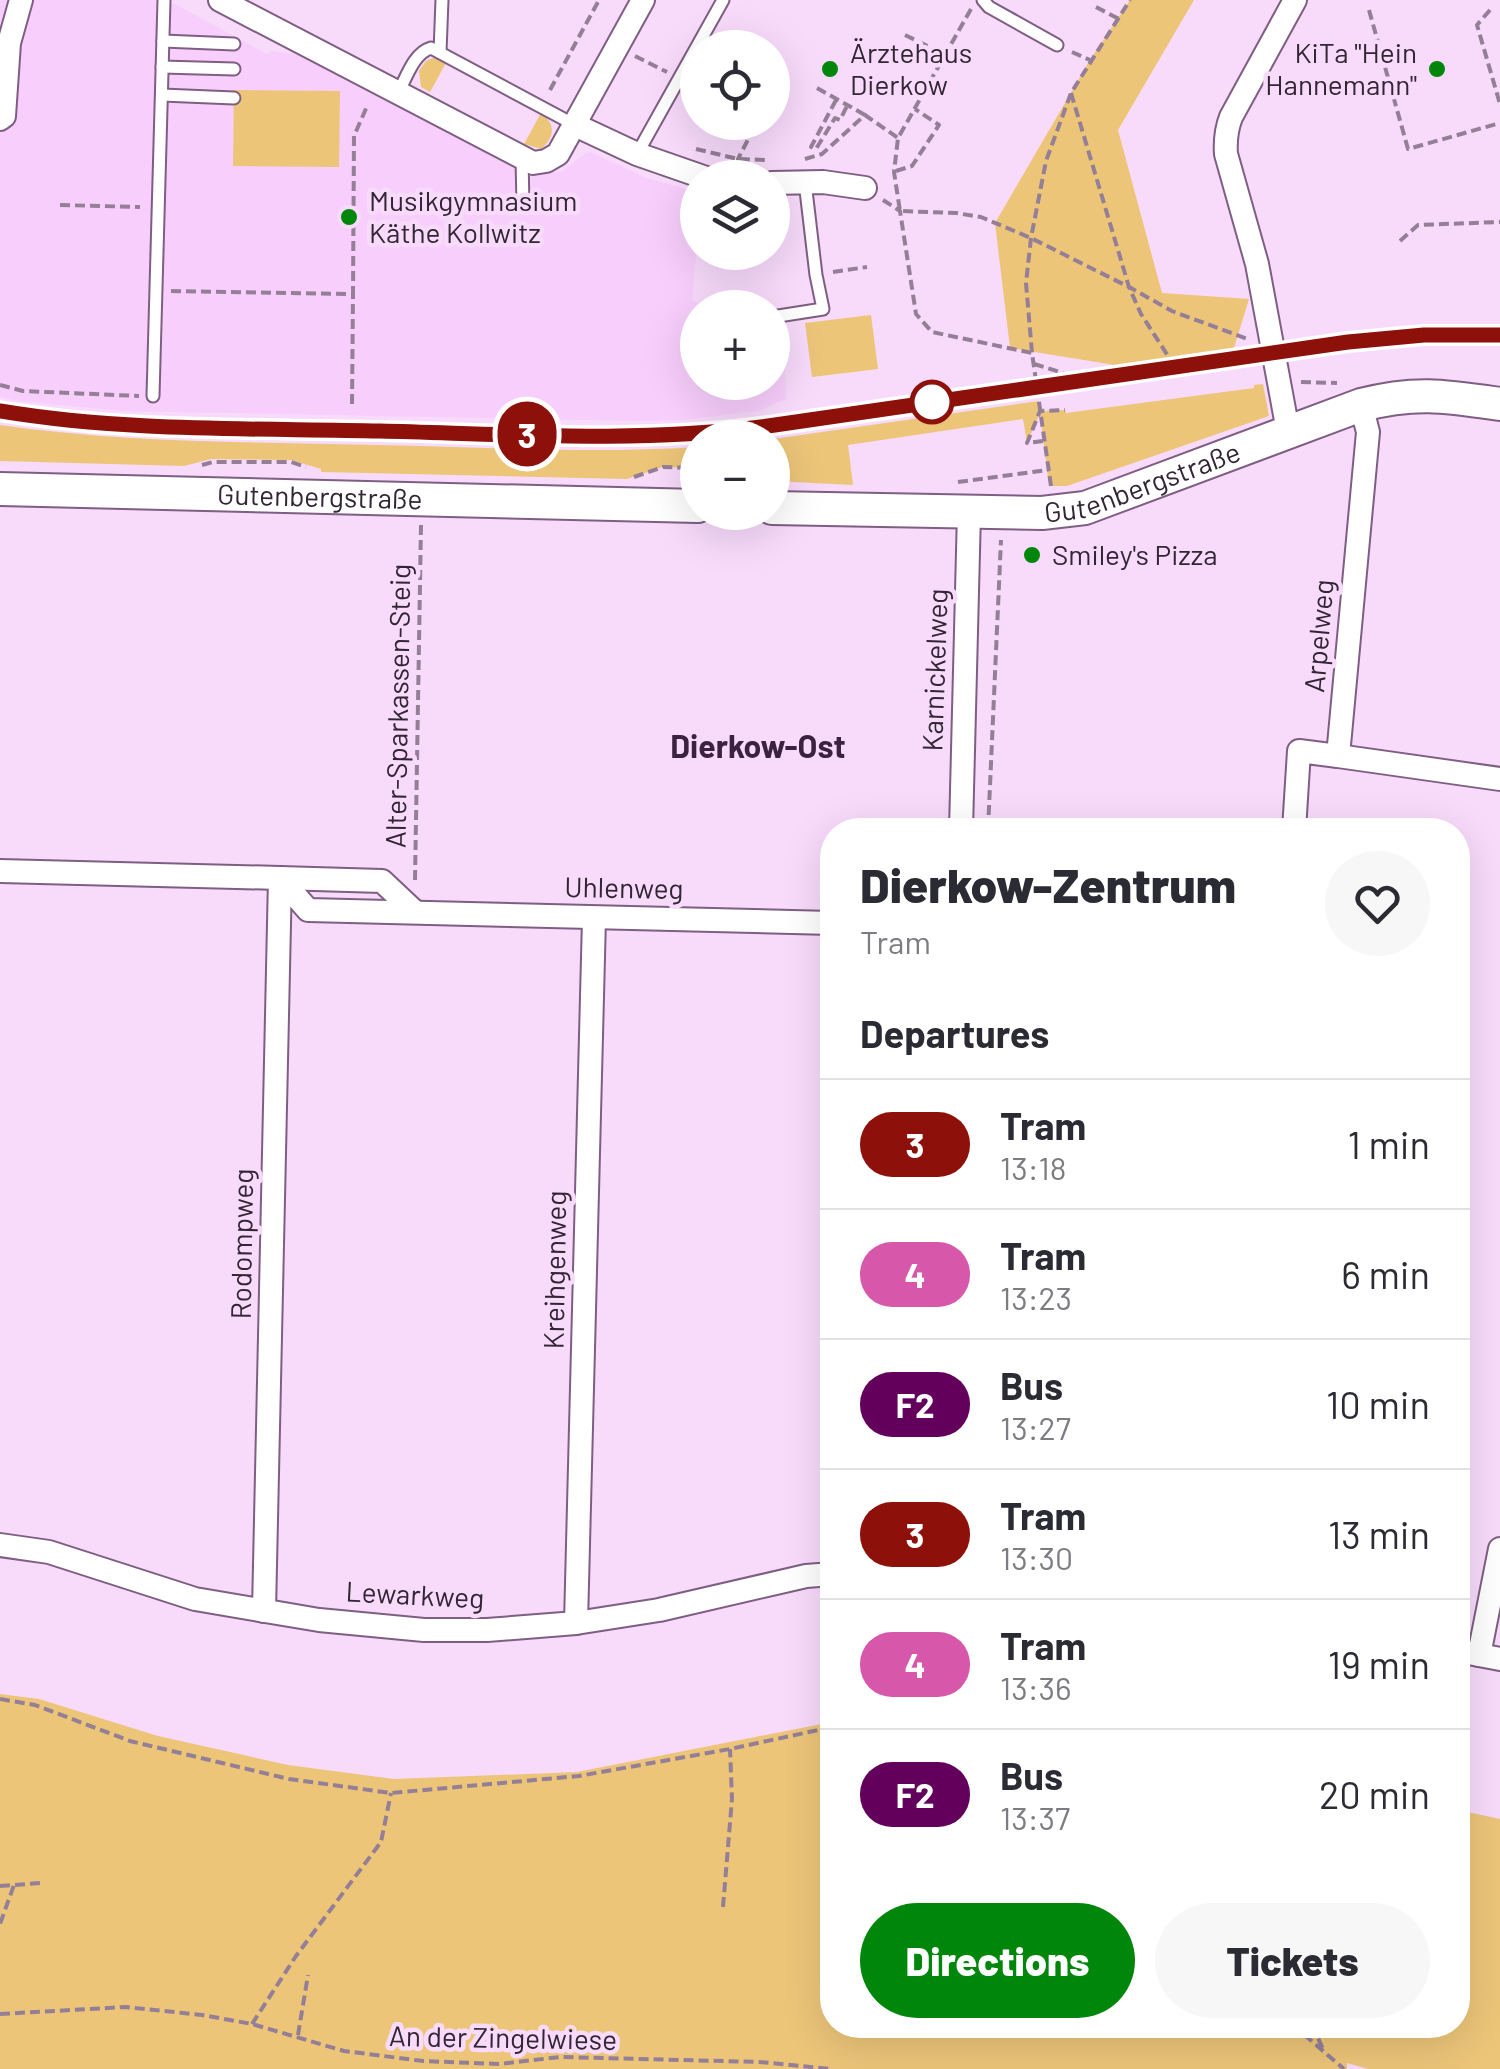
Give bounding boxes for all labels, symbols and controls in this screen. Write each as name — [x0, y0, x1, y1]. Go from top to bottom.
map controls — [680, 30, 790, 530]
button: locate — [680, 30, 790, 140]
place label: Ärztehaus Dierkow — [850, 35, 972, 101]
place label: KiTa "Hein Hannemann" — [1265, 35, 1417, 101]
marker: Ärztehaus Dierkow — [819, 58, 841, 80]
marker: KiTa "Hein Hannemann" — [1426, 58, 1448, 80]
button: layers — [680, 160, 790, 270]
place label: Musikgymnasium Käthe Kollwitz — [369, 183, 578, 249]
marker: Musikgymnasium Käthe Kollwitz — [338, 206, 360, 228]
button: + — [680, 290, 790, 400]
unlabelled marker — [911, 381, 953, 423]
line badge: 3 — [494, 402, 560, 466]
text: 3 — [518, 413, 536, 455]
button: − — [680, 420, 790, 530]
street label: Gutenbergstraße — [1042, 434, 1245, 529]
street label: Gutenbergstraße — [217, 476, 423, 515]
place label: Smiley's Pizza — [1052, 537, 1218, 571]
marker: Smiley's Pizza — [1021, 544, 1043, 566]
street label: Alter-Sparkassen-Steig — [378, 564, 416, 848]
street label: Arpelweg — [1296, 578, 1340, 694]
street label: Karnickelweg — [914, 588, 954, 752]
district label: Dierkow-Ost — [670, 726, 846, 764]
button: heart — [1325, 851, 1430, 956]
text: Dierkow-Zentrum — [860, 855, 1236, 913]
street label: Uhlenweg — [564, 869, 684, 905]
text: Tram — [860, 922, 931, 960]
text: Departures — [860, 1010, 1049, 1056]
text: Tram — [1000, 1102, 1086, 1148]
text: 1 min — [1348, 1121, 1430, 1167]
text: 3 — [906, 1123, 924, 1165]
text: 13:18 — [1000, 1148, 1066, 1186]
street label: Rodompweg — [223, 1168, 259, 1320]
street label: Kreihgenweg — [536, 1190, 572, 1350]
text: Tram — [1000, 1232, 1086, 1278]
text: 6 min — [1341, 1251, 1430, 1297]
text: 4 — [904, 1253, 926, 1295]
text: 13:23 — [1000, 1278, 1072, 1316]
text: Bus — [1000, 1362, 1063, 1408]
text: 10 min — [1326, 1381, 1430, 1427]
text: F2 — [895, 1383, 935, 1425]
text: 13:27 — [1000, 1408, 1071, 1446]
text: Tram — [1000, 1492, 1086, 1538]
text: 13 min — [1328, 1511, 1430, 1557]
text: 3 — [906, 1513, 924, 1555]
text: 13:30 — [1000, 1538, 1073, 1576]
street label: Lewarkweg — [345, 1573, 485, 1615]
text: Tram — [1000, 1622, 1086, 1668]
text: 19 min — [1328, 1641, 1430, 1687]
text: 4 — [904, 1643, 926, 1685]
text: 13:36 — [1000, 1668, 1072, 1706]
text: Bus — [1000, 1752, 1063, 1798]
text: 20 min — [1319, 1771, 1430, 1817]
text: F2 — [895, 1773, 935, 1815]
text: 13:37 — [1000, 1798, 1070, 1836]
button: Directions — [860, 1903, 1135, 2018]
button: Tickets — [1155, 1903, 1430, 2018]
street label: An der Zingelwiese — [389, 2018, 617, 2056]

